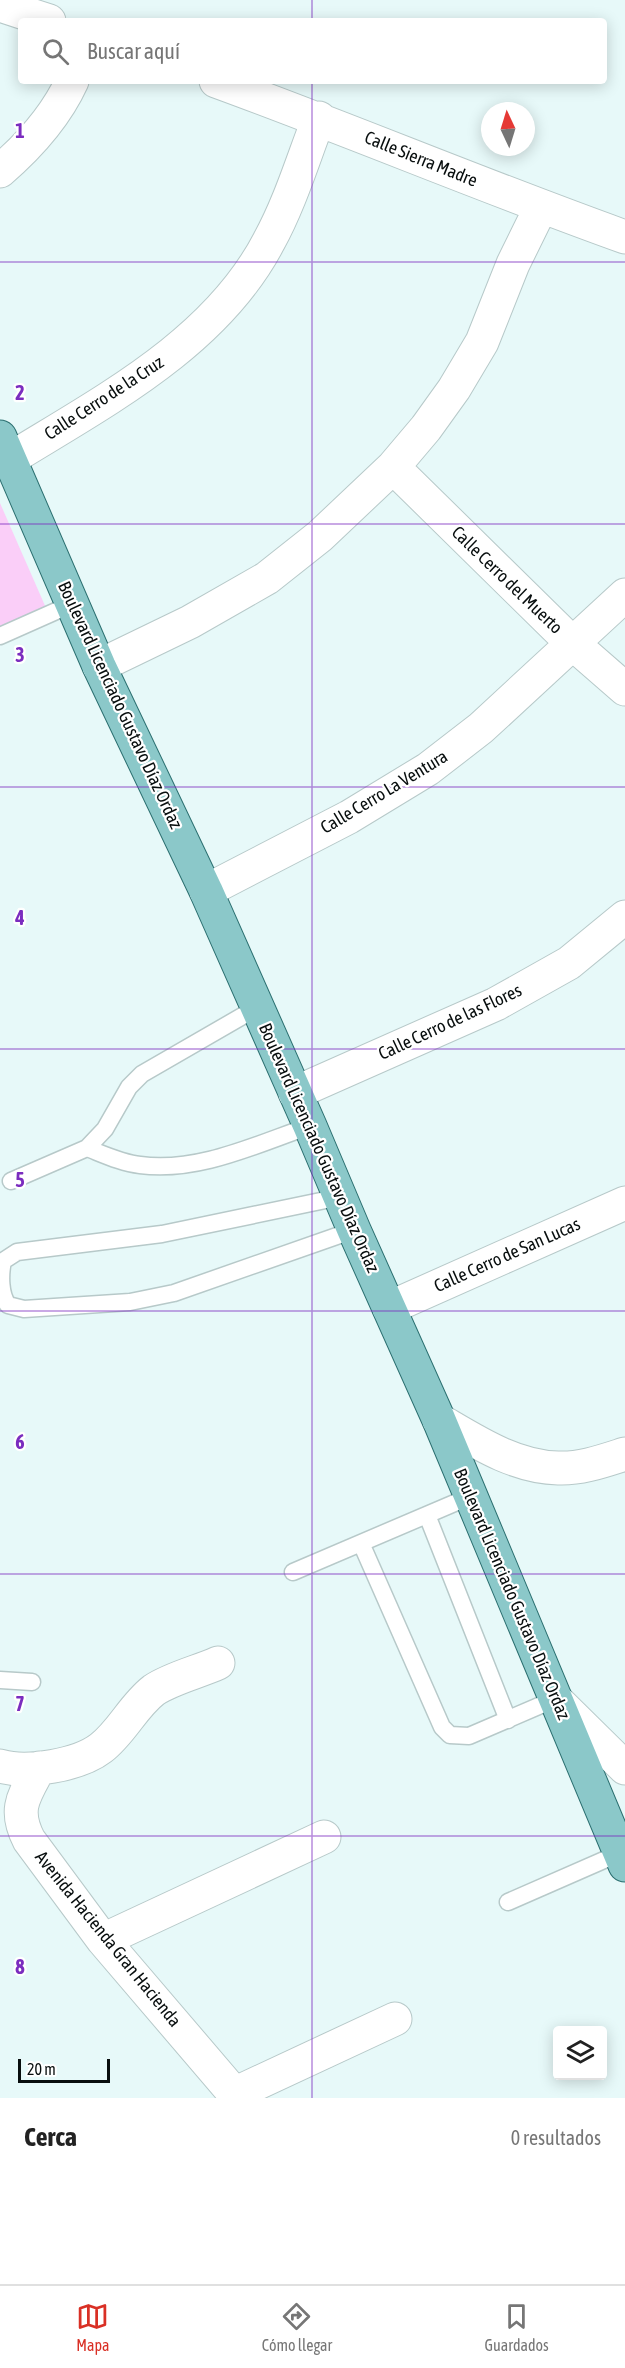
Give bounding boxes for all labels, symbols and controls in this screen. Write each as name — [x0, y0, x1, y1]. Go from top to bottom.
search box — [18, 18, 607, 84]
icon: search — [39, 35, 72, 68]
text: Buscar aquí — [87, 38, 180, 64]
north arrow — [481, 102, 535, 156]
text: 1 — [15, 119, 25, 142]
street label: Calle Sierra Madre — [362, 126, 481, 191]
street label: Calle Cerro de la Cruz — [40, 351, 168, 444]
text: 2 — [15, 381, 25, 404]
street label: Calle Cerro del Muerto — [448, 521, 567, 638]
street label: Boulevard Licenciado Gustavo Díaz Ordaz — [54, 578, 187, 832]
text: 3 — [15, 643, 25, 666]
street label: Calle Cerro La Ventura — [316, 745, 451, 838]
text: 4 — [14, 906, 25, 929]
street label: Calle Cerro de las Flores — [375, 979, 525, 1064]
street label: Boulevard Licenciado Gustavo Díaz Ordaz — [255, 1020, 384, 1276]
text: 5 — [15, 1168, 25, 1191]
street label: Calle Cerro de San Lucas — [431, 1213, 583, 1296]
text: 6 — [15, 1430, 25, 1453]
street label: Boulevard Licenciado Gustavo Díaz Ordaz — [450, 1465, 575, 1723]
text: 7 — [15, 1692, 25, 1715]
street label: Avenida Hacienda Gran Hacienda — [31, 1847, 186, 2031]
text: 8 — [15, 1955, 25, 1978]
map controls — [553, 2026, 607, 2080]
button: layers — [553, 2026, 607, 2080]
scale bar — [18, 2056, 110, 2084]
text: 20 m — [27, 2060, 56, 2078]
text: Cerca — [24, 2122, 77, 2152]
text: 0 resultados — [511, 2126, 601, 2149]
tab: Mapa — [76, 2300, 109, 2354]
tab: Cómo llegar — [262, 2300, 332, 2354]
tab: Guardados — [485, 2300, 549, 2354]

